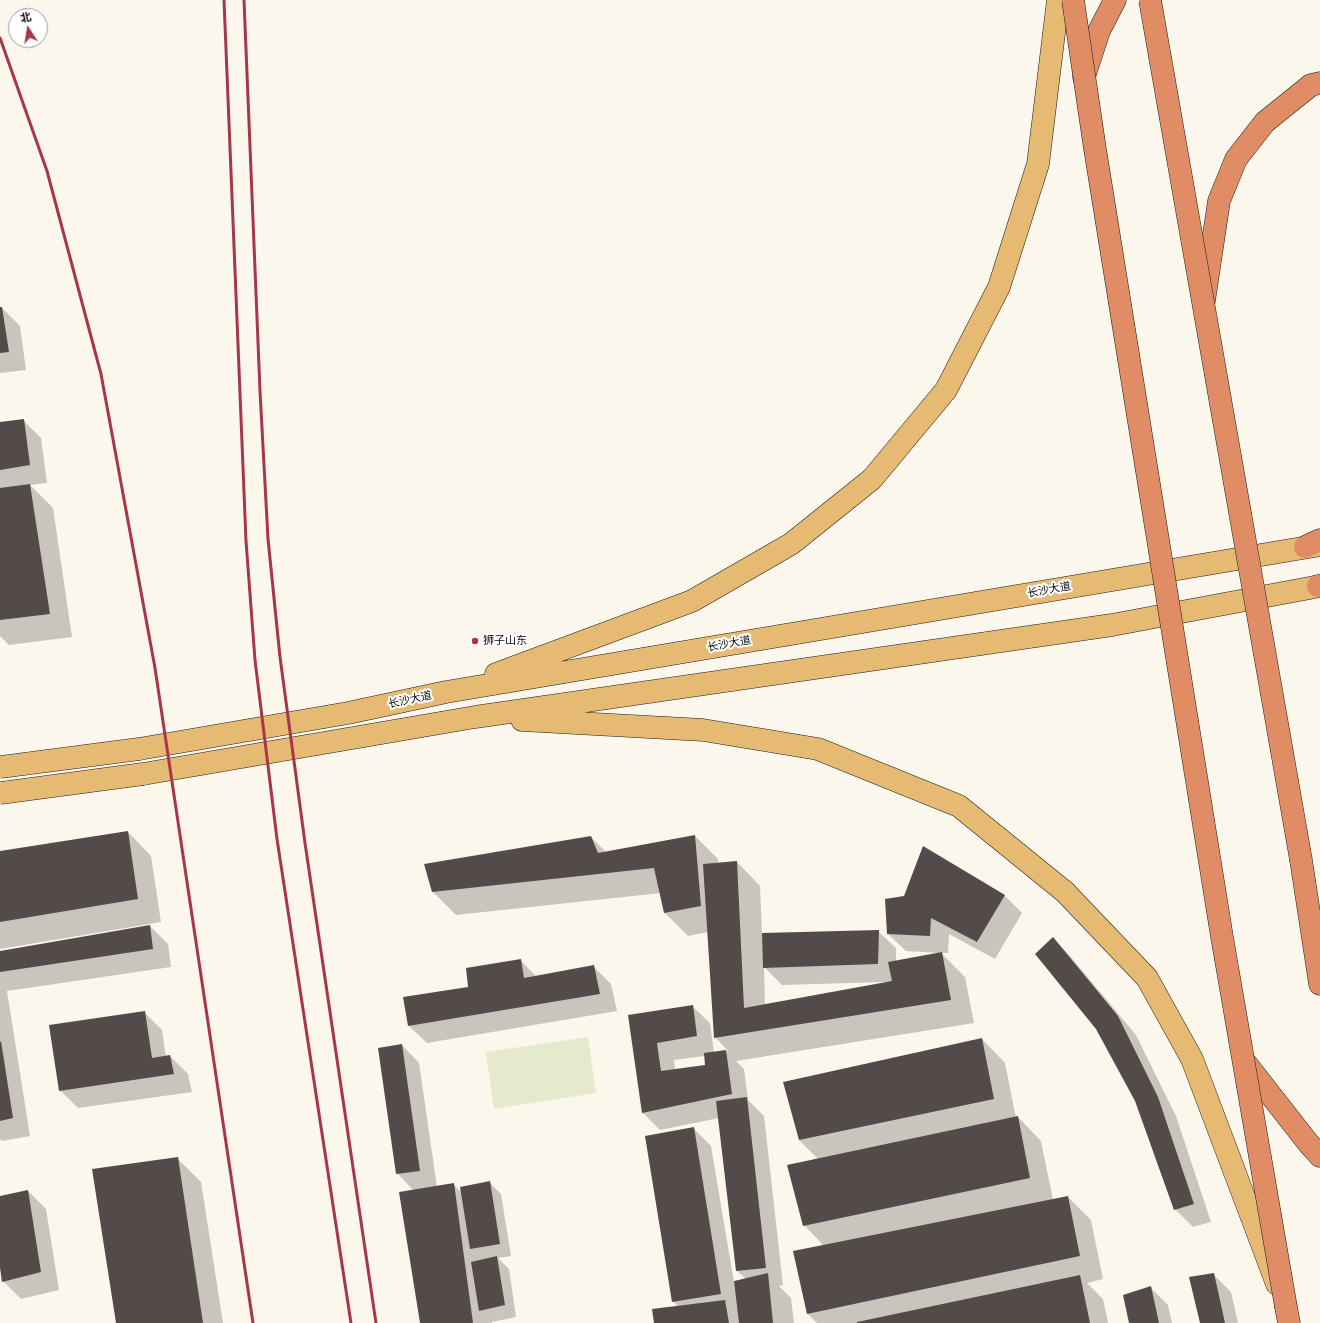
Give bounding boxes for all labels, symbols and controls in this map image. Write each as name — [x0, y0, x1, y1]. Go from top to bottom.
north arrow — [8, 8, 48, 48]
text: 北 — [19, 9, 33, 25]
street label: 长沙大道 — [1026, 580, 1072, 600]
place label: 狮子山东 — [483, 634, 527, 648]
street label: 长沙大道 — [706, 634, 752, 654]
marker: 狮子山东 — [470, 636, 480, 646]
street label: 长沙大道 — [387, 689, 433, 711]

